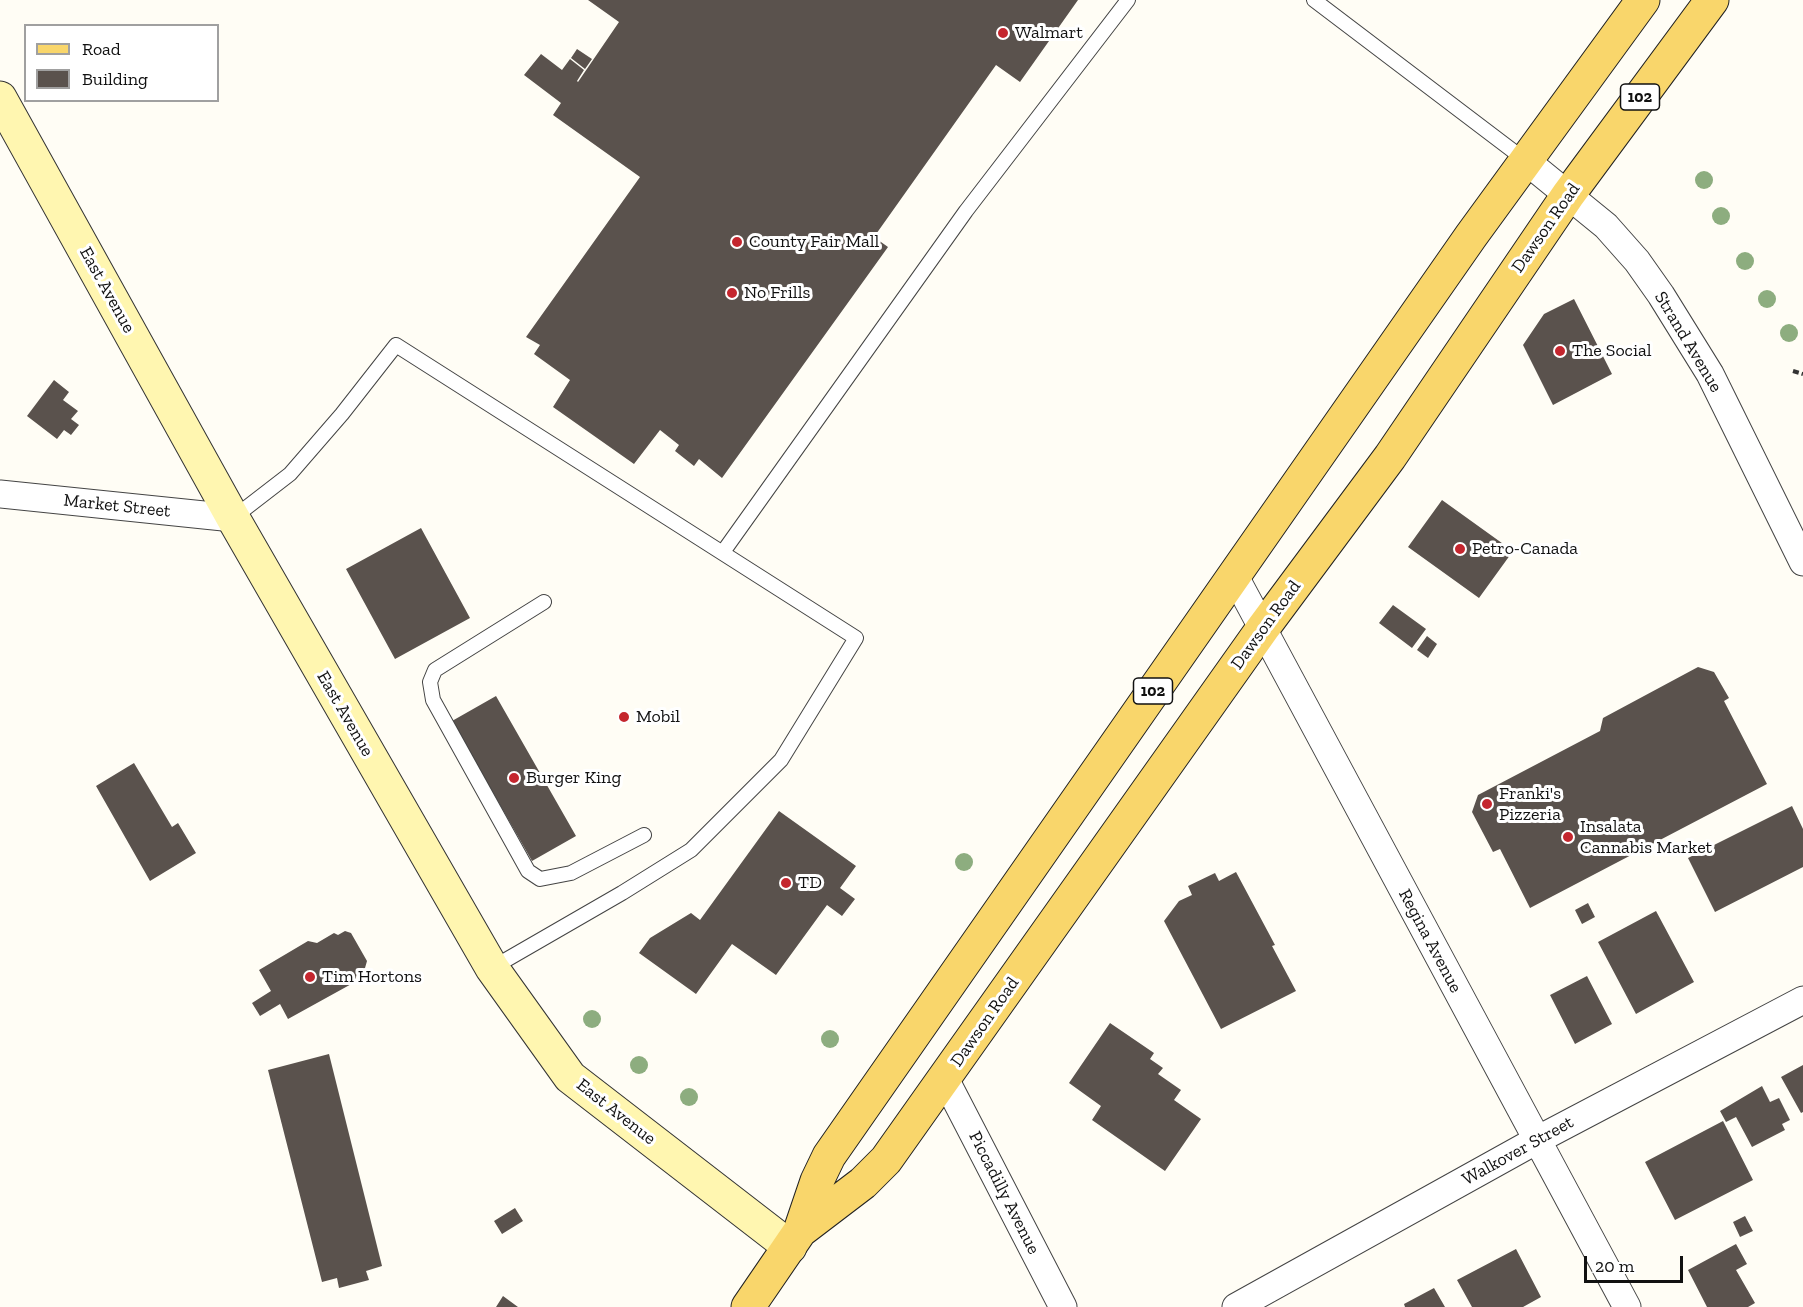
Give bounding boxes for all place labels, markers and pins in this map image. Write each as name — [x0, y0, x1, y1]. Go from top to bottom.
place label: Walmart — [1015, 22, 1083, 44]
marker: Walmart — [996, 26, 1010, 40]
place label: County Fair Mall — [749, 231, 879, 253]
marker: County Fair Mall — [730, 235, 744, 249]
place label: No Frills — [744, 282, 810, 304]
marker: No Frills — [725, 286, 739, 300]
place label: The Social — [1572, 340, 1651, 362]
marker: The Social — [1553, 344, 1567, 358]
place label: Petro-Canada — [1472, 538, 1578, 560]
marker: Petro-Canada — [1453, 542, 1467, 556]
place label: Mobil — [636, 706, 680, 728]
marker: Mobil — [617, 710, 631, 724]
place label: Burger King — [526, 767, 621, 789]
marker: Burger King — [507, 771, 521, 785]
place label: Franki's Pizzeria — [1499, 783, 1561, 826]
marker: Franki's Pizzeria — [1480, 797, 1494, 811]
place label: Insalata Cannabis Market — [1580, 816, 1712, 858]
marker: Insalata Cannabis Market — [1561, 830, 1575, 844]
place label: TD — [798, 872, 822, 894]
marker: TD — [779, 876, 793, 890]
place label: Tim Hortons — [322, 966, 422, 988]
marker: Tim Hortons — [303, 970, 317, 984]

